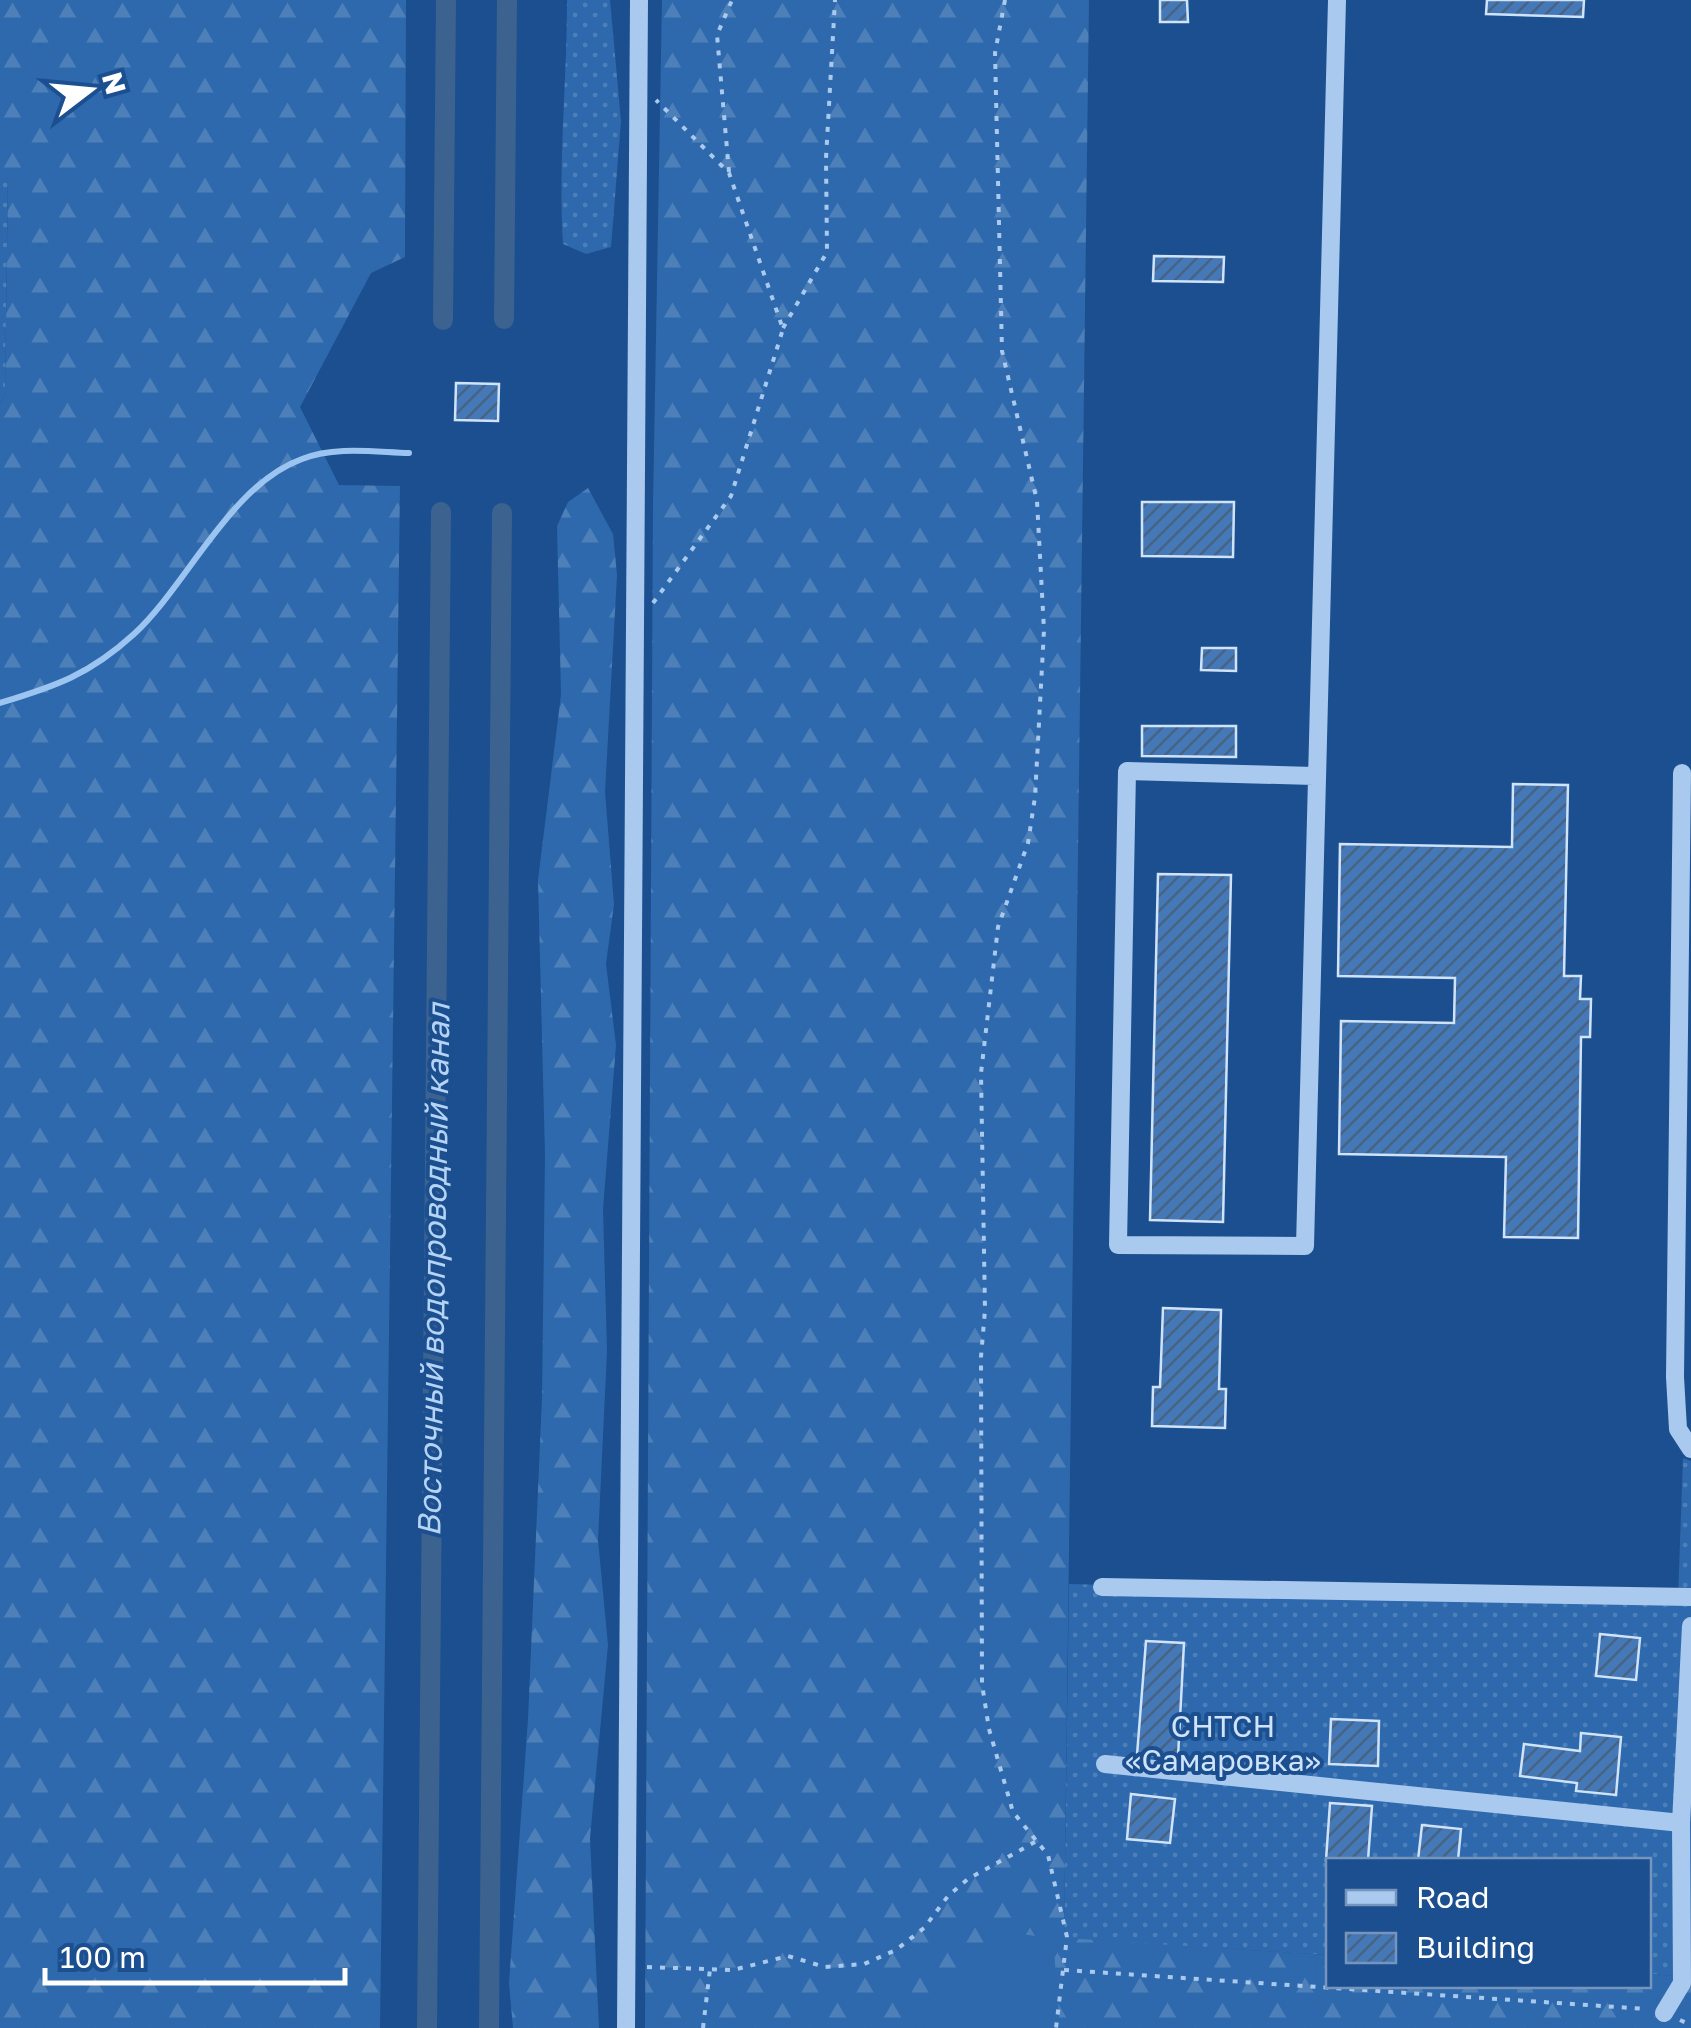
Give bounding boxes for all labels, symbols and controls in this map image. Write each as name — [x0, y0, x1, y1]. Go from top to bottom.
north arrow — [40, 40, 140, 140]
text: N — [96, 68, 133, 98]
water label: Восточный водопроводный канал — [409, 1001, 457, 1537]
park label: СНТСН «Самаровка» — [1125, 1708, 1321, 1778]
legend — [1326, 1858, 1651, 1988]
text: Road — [1416, 1879, 1490, 1915]
scale bar — [45, 1923, 345, 1985]
text: Building — [1416, 1929, 1535, 1965]
text: 100 m — [60, 1939, 146, 1975]

